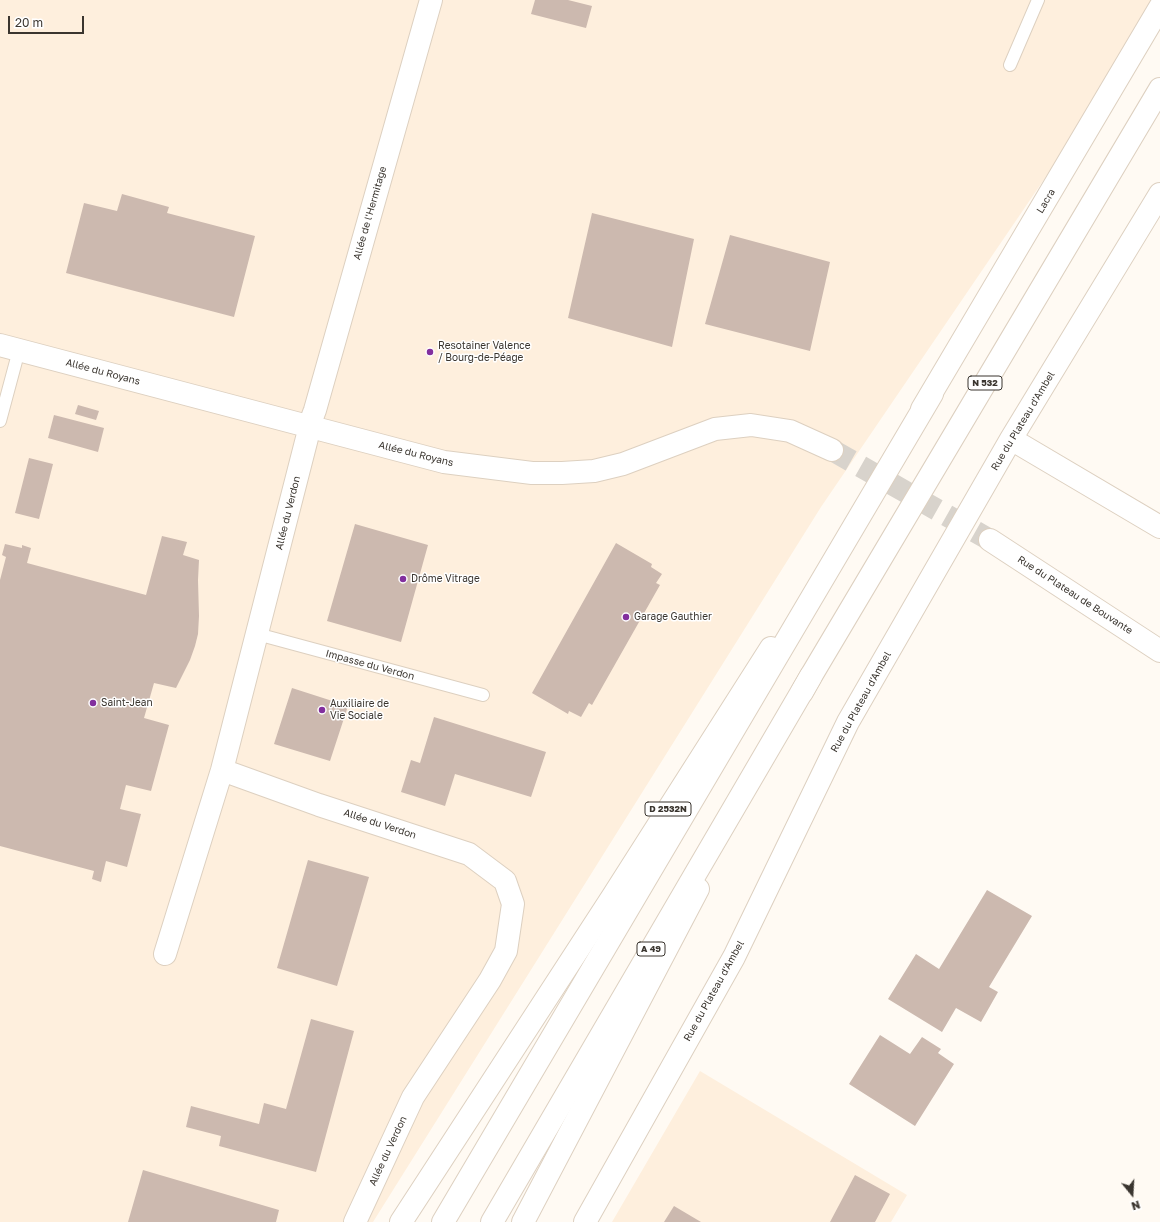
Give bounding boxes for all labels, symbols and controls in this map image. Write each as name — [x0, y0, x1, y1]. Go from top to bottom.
scale bar — [10, 8, 86, 34]
text: 20 m — [15, 15, 43, 30]
street label: Allée de l'Hermitage — [351, 165, 389, 261]
street label: Lacra — [1034, 187, 1058, 215]
place label: Resotainer Valence / Bourg-de-Péage — [438, 340, 531, 364]
marker: Resotainer Valence / Bourg-de-Péage — [425, 347, 435, 357]
street label: Allée du Royans — [65, 356, 141, 388]
street label: Rue du Plateau d'Ambel — [989, 369, 1057, 473]
road number: N 532 — [968, 376, 1002, 390]
street label: Allée du Royans — [377, 439, 455, 469]
street label: Allée du Verdon — [273, 475, 303, 551]
street label: Rue du Plateau de Bouvante — [1015, 553, 1135, 637]
place label: Drôme Vitrage — [411, 573, 480, 585]
marker: Drôme Vitrage — [398, 574, 408, 584]
place label: Garage Gauthier — [634, 611, 712, 623]
marker: Garage Gauthier — [621, 612, 631, 622]
street label: Impasse du Verdon — [324, 647, 416, 683]
street label: Rue du Plateau d'Ambel — [828, 650, 894, 754]
place label: Saint-Jean — [101, 697, 153, 709]
marker: Saint-Jean — [88, 698, 98, 708]
place label: Auxiliaire de Vie Sociale — [330, 698, 389, 722]
marker: Auxiliaire de Vie Sociale — [317, 705, 327, 715]
road number: D 2532N — [645, 802, 691, 816]
street label: Allée du Verdon — [342, 807, 418, 841]
street label: Rue du Plateau d'Ambel — [681, 939, 747, 1043]
road number: A 49 — [637, 942, 665, 956]
street label: Allée du Verdon — [367, 1114, 409, 1188]
north arrow — [1112, 1174, 1152, 1214]
text: N — [1130, 1198, 1142, 1213]

